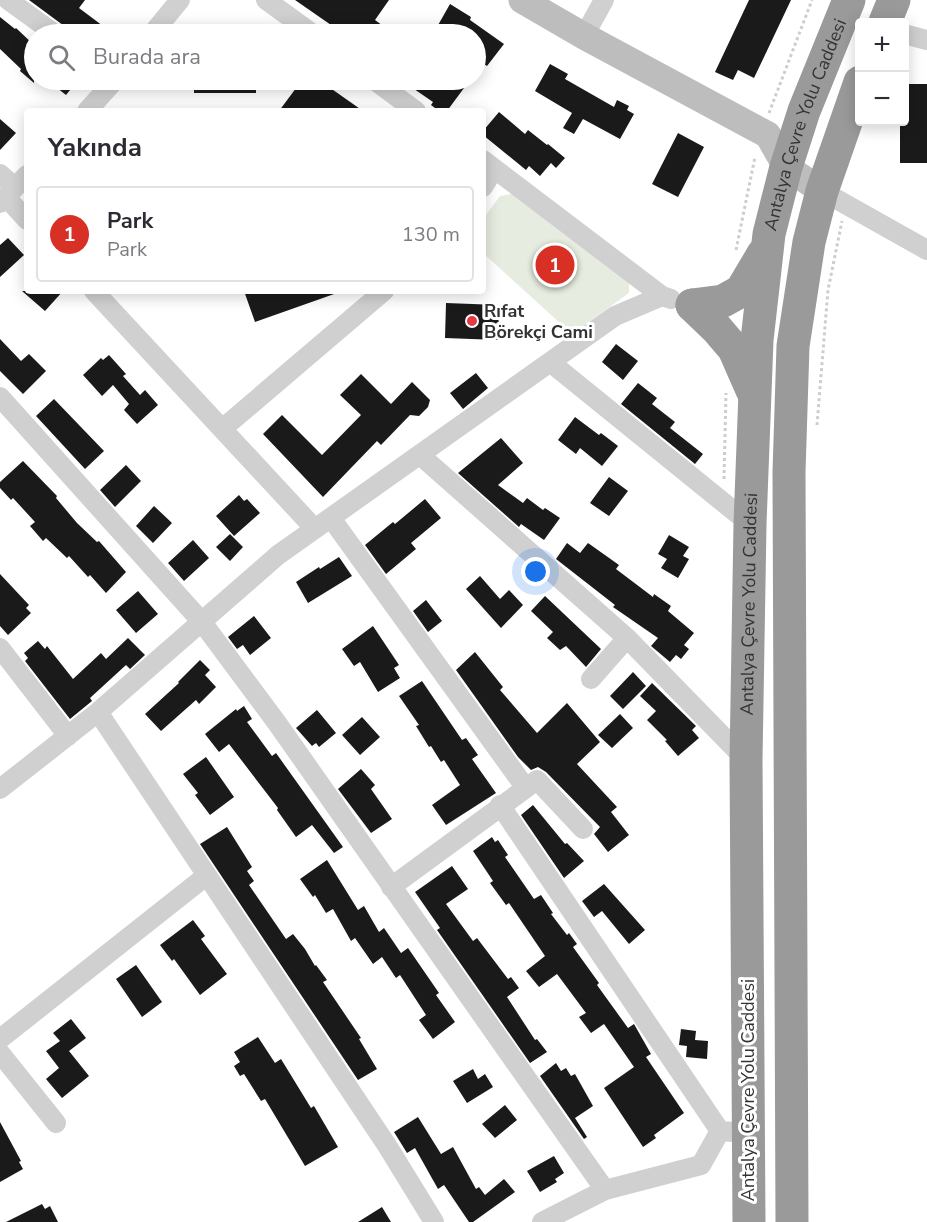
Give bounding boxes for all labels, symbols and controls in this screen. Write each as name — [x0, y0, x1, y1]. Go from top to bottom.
street label: Antalya Çevre Yolu Caddesi — [758, 15, 852, 233]
map controls — [855, 18, 909, 126]
button: + — [855, 18, 909, 72]
search box — [24, 24, 486, 90]
icon: search — [45, 41, 78, 74]
text: Burada ara — [93, 42, 201, 72]
button: − — [855, 72, 909, 126]
text: Yakında — [48, 130, 142, 165]
text: Park — [107, 206, 153, 236]
text: 1 — [64, 221, 76, 248]
text: 130 m — [402, 221, 460, 248]
text: Park — [107, 236, 147, 263]
pin: 1 — [536, 242, 574, 288]
place label: Rıfat Börekçi Cami — [484, 299, 593, 344]
marker: Rıfat Börekçi Cami — [465, 314, 479, 328]
street label: Antalya Çevre Yolu Caddesi — [735, 492, 763, 716]
your location — [521, 557, 550, 586]
street label: Antalya Çevre Yolu Caddesi — [736, 979, 760, 1201]

